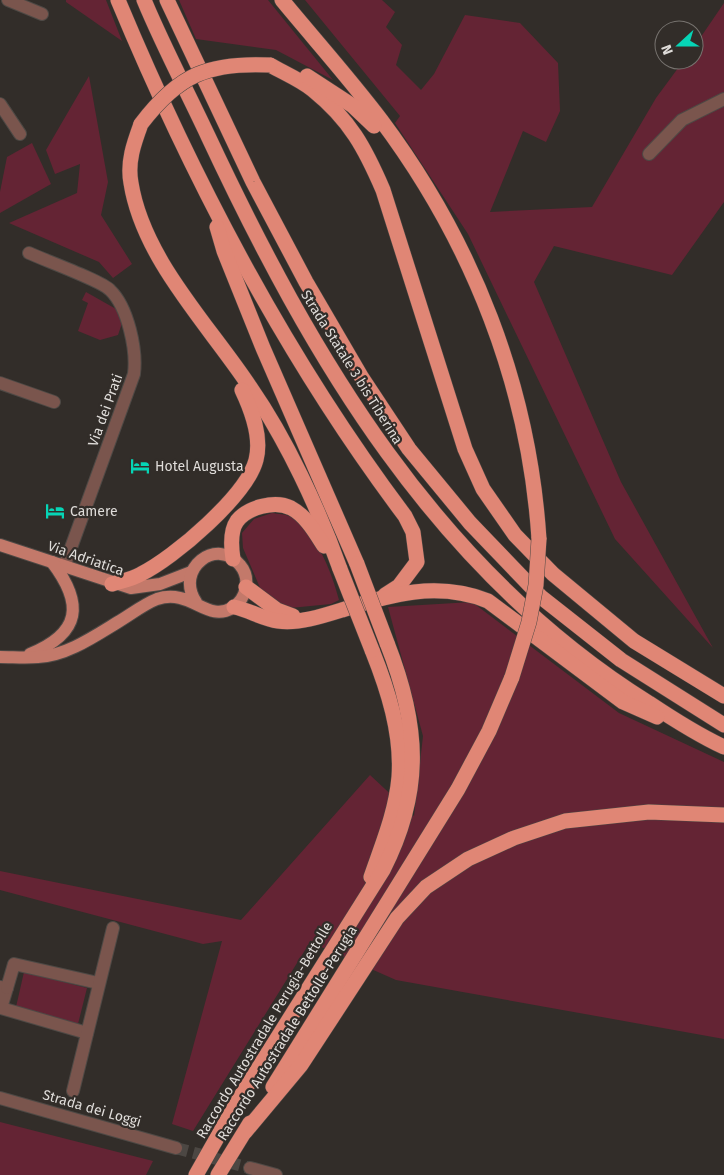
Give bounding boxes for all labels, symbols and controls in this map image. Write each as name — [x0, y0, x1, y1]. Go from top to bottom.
north arrow — [654, 20, 704, 70]
text: N — [658, 42, 677, 57]
street label: Strada Statale 3 bis Tiberina — [297, 287, 406, 447]
street label: Via dei Prati — [84, 372, 126, 449]
hotel icon: Hotel Augusta — [129, 455, 151, 477]
place label: Hotel Augusta — [155, 458, 244, 475]
hotel icon: Camere — [44, 500, 66, 522]
place label: Camere — [70, 503, 118, 520]
street label: Via Adriatica — [45, 537, 126, 579]
street label: Raccordo Autostradale Perugia-Bettolle — [193, 919, 336, 1142]
street label: Raccordo Autostradale Bettolle-Perugia — [214, 923, 361, 1144]
street label: Strada dei Loggi — [41, 1086, 143, 1131]

